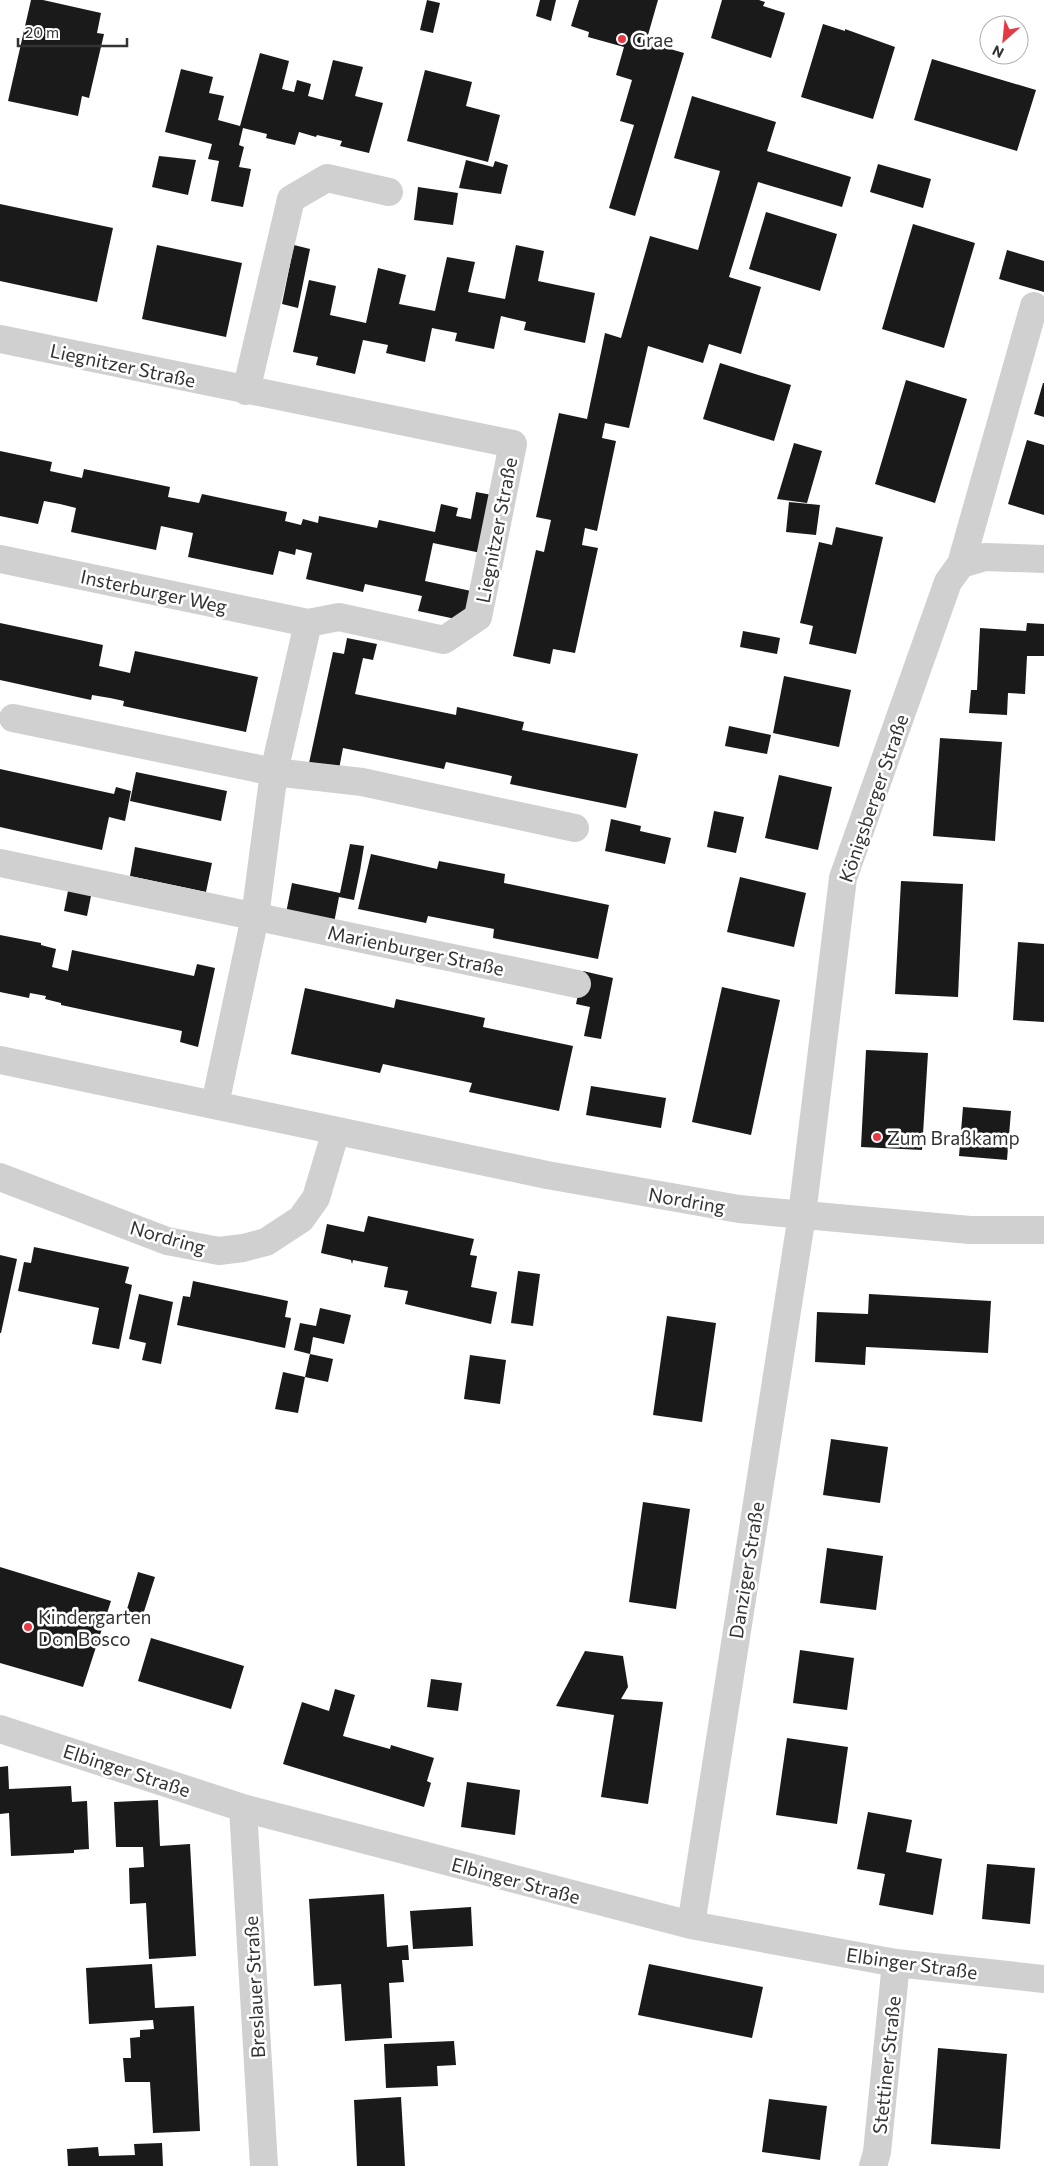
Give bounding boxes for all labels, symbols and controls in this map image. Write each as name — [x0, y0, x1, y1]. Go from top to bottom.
scale bar — [18, 15, 126, 47]
north arrow — [979, 15, 1029, 65]
text: 20 m — [25, 23, 59, 41]
place label: Grae — [632, 28, 673, 51]
marker: Grae — [616, 33, 628, 45]
text: N — [989, 42, 1006, 62]
street label: Liegnitzer Straße — [48, 338, 198, 392]
street label: Liegnitzer Straße — [471, 455, 521, 605]
street label: Insterburger Weg — [79, 564, 229, 618]
street label: Königsberger Straße — [833, 711, 913, 885]
street label: Marienburger Straße — [326, 920, 506, 980]
place label: Zum Braßkamp — [887, 1126, 1020, 1149]
marker: Zum Braßkamp — [871, 1131, 883, 1143]
street label: Nordring — [647, 1182, 727, 1218]
street label: Nordring — [128, 1215, 208, 1259]
street label: Danziger Straße — [724, 1500, 768, 1640]
place label: Kindergarten Don Bosco — [38, 1605, 151, 1650]
marker: Kindergarten Don Bosco — [22, 1621, 34, 1633]
street label: Elbinger Straße — [61, 1739, 193, 1801]
street label: Elbinger Straße — [449, 1852, 583, 1908]
street label: Breslauer Straße — [239, 1915, 269, 2059]
street label: Elbinger Straße — [845, 1942, 979, 1984]
street label: Stettiner Straße — [867, 1995, 905, 2135]

